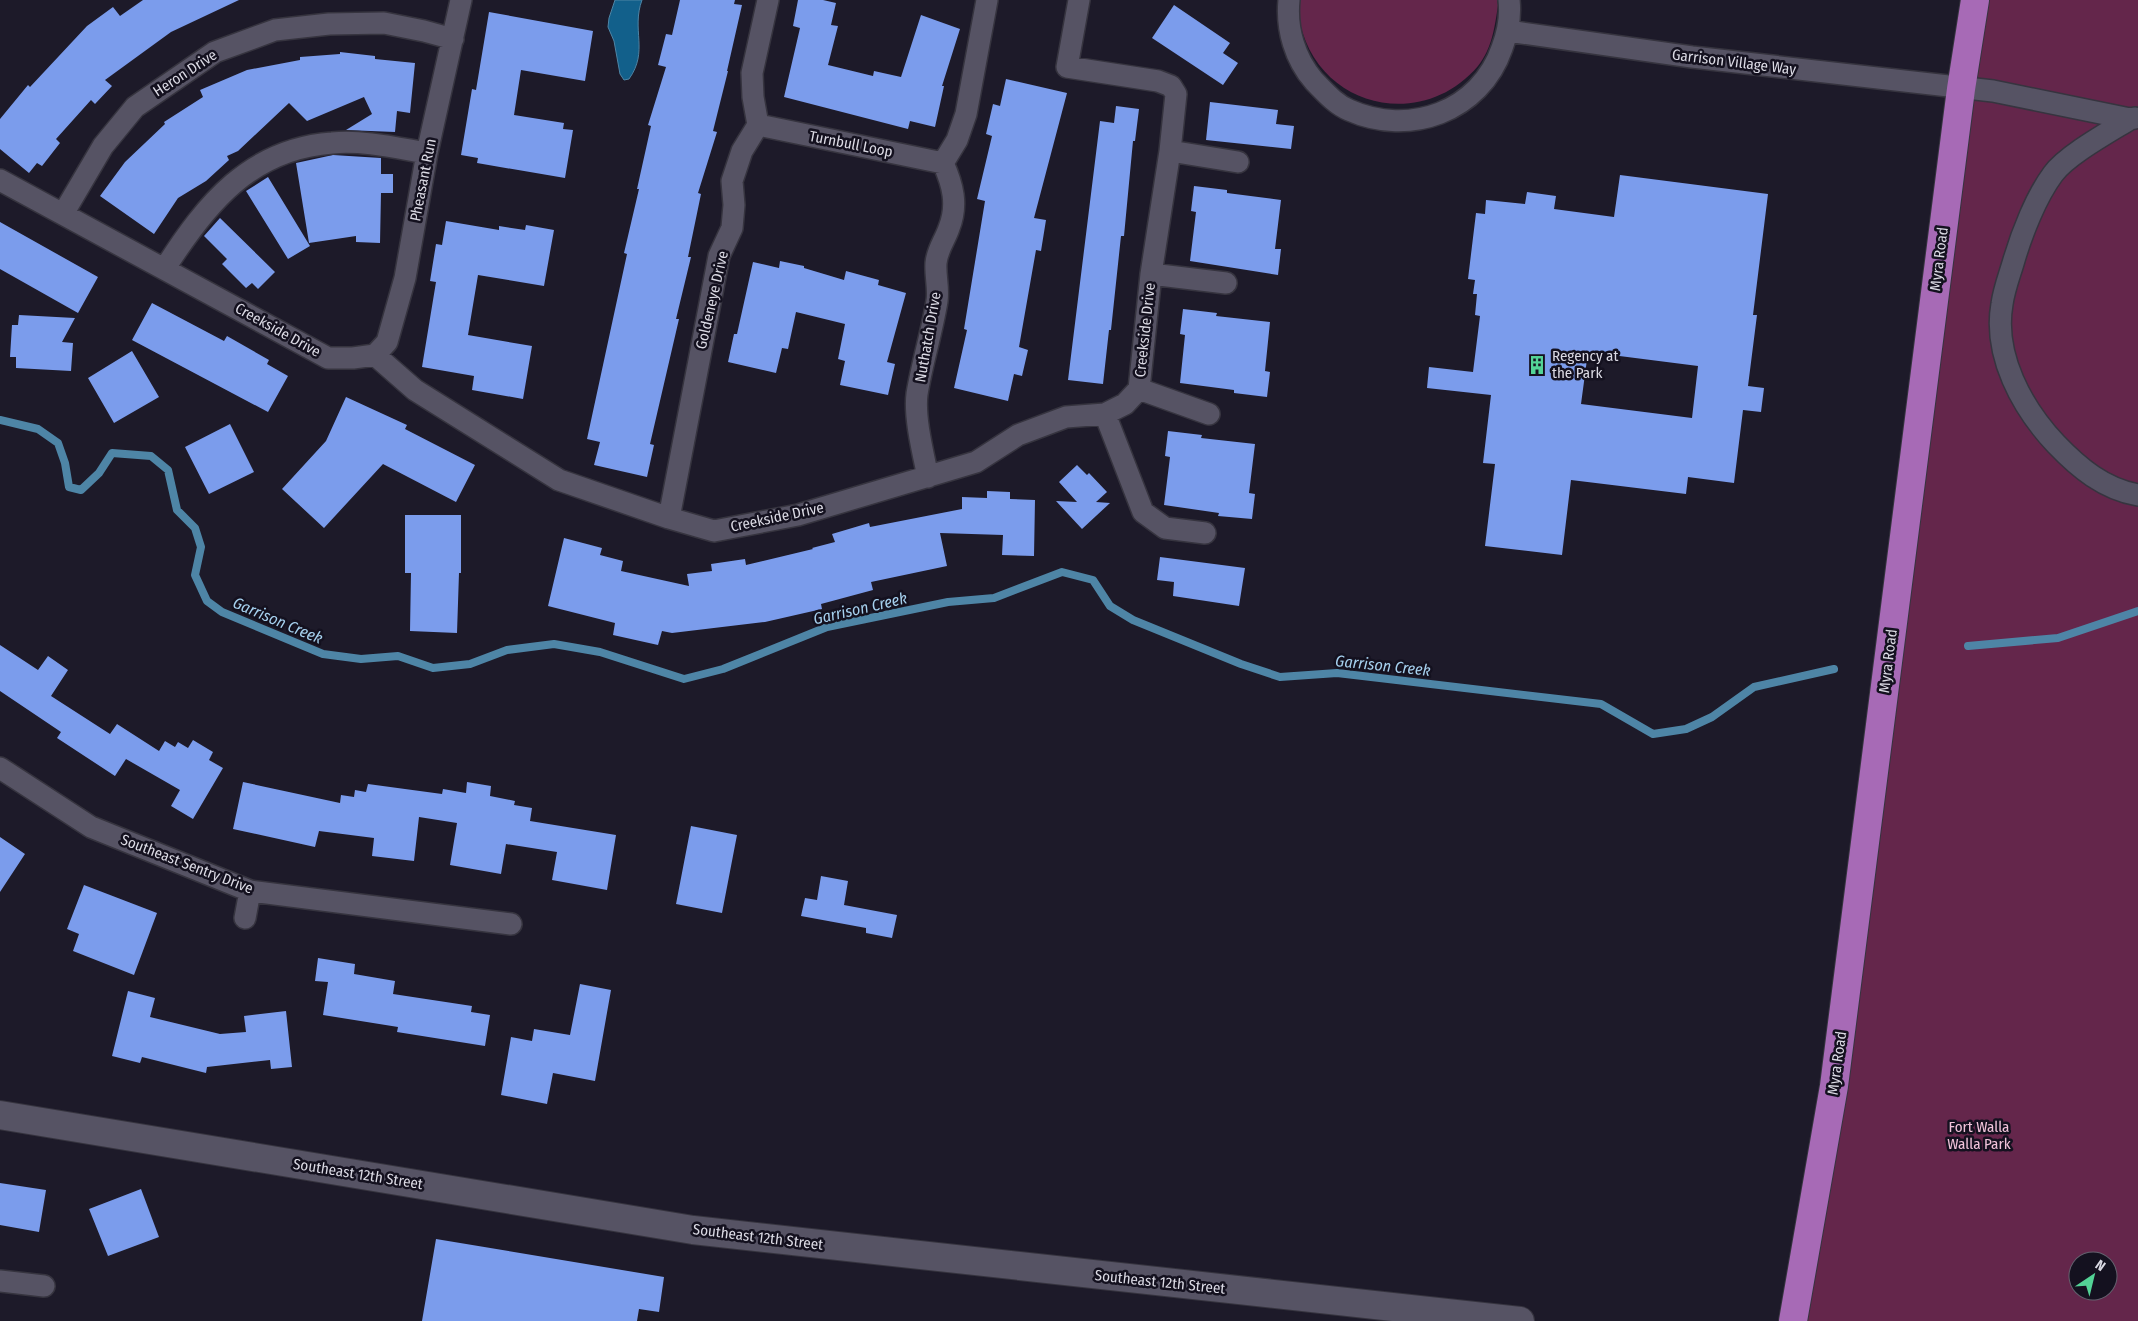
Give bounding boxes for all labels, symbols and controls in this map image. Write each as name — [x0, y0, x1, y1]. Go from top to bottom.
street label: Garrison Village Way — [1671, 45, 1797, 79]
street label: Heron Drive — [150, 46, 220, 100]
street label: Turnbull Loop — [808, 127, 894, 161]
street label: Pheasant Run — [406, 137, 440, 223]
street label: Myra Road — [1926, 226, 1952, 292]
street label: Goldeneye Drive — [692, 249, 732, 351]
street label: Creekside Drive — [1131, 282, 1159, 378]
street label: Nuthatch Drive — [911, 290, 945, 384]
street label: Creekside Drive — [232, 299, 324, 361]
place label: Regency at the Park — [1552, 347, 1618, 382]
building icon: Regency at the Park — [1526, 354, 1548, 376]
street label: Creekside Drive — [729, 498, 825, 536]
water label: Garrison Creek — [811, 588, 909, 629]
water label: Garrison Creek — [230, 593, 326, 648]
street label: Myra Road — [1875, 628, 1901, 694]
water label: Garrison Creek — [1334, 651, 1432, 680]
street label: Southeast Sentry Drive — [118, 830, 256, 898]
street label: Myra Road — [1824, 1030, 1850, 1096]
park label: Fort Walla Walla Park — [1947, 1118, 2011, 1153]
street label: Southeast 12th Street — [292, 1155, 424, 1193]
street label: Southeast 12th Street — [692, 1220, 824, 1254]
north arrow — [2068, 1251, 2118, 1301]
text: N — [2092, 1256, 2108, 1275]
street label: Southeast 12th Street — [1094, 1266, 1226, 1298]

